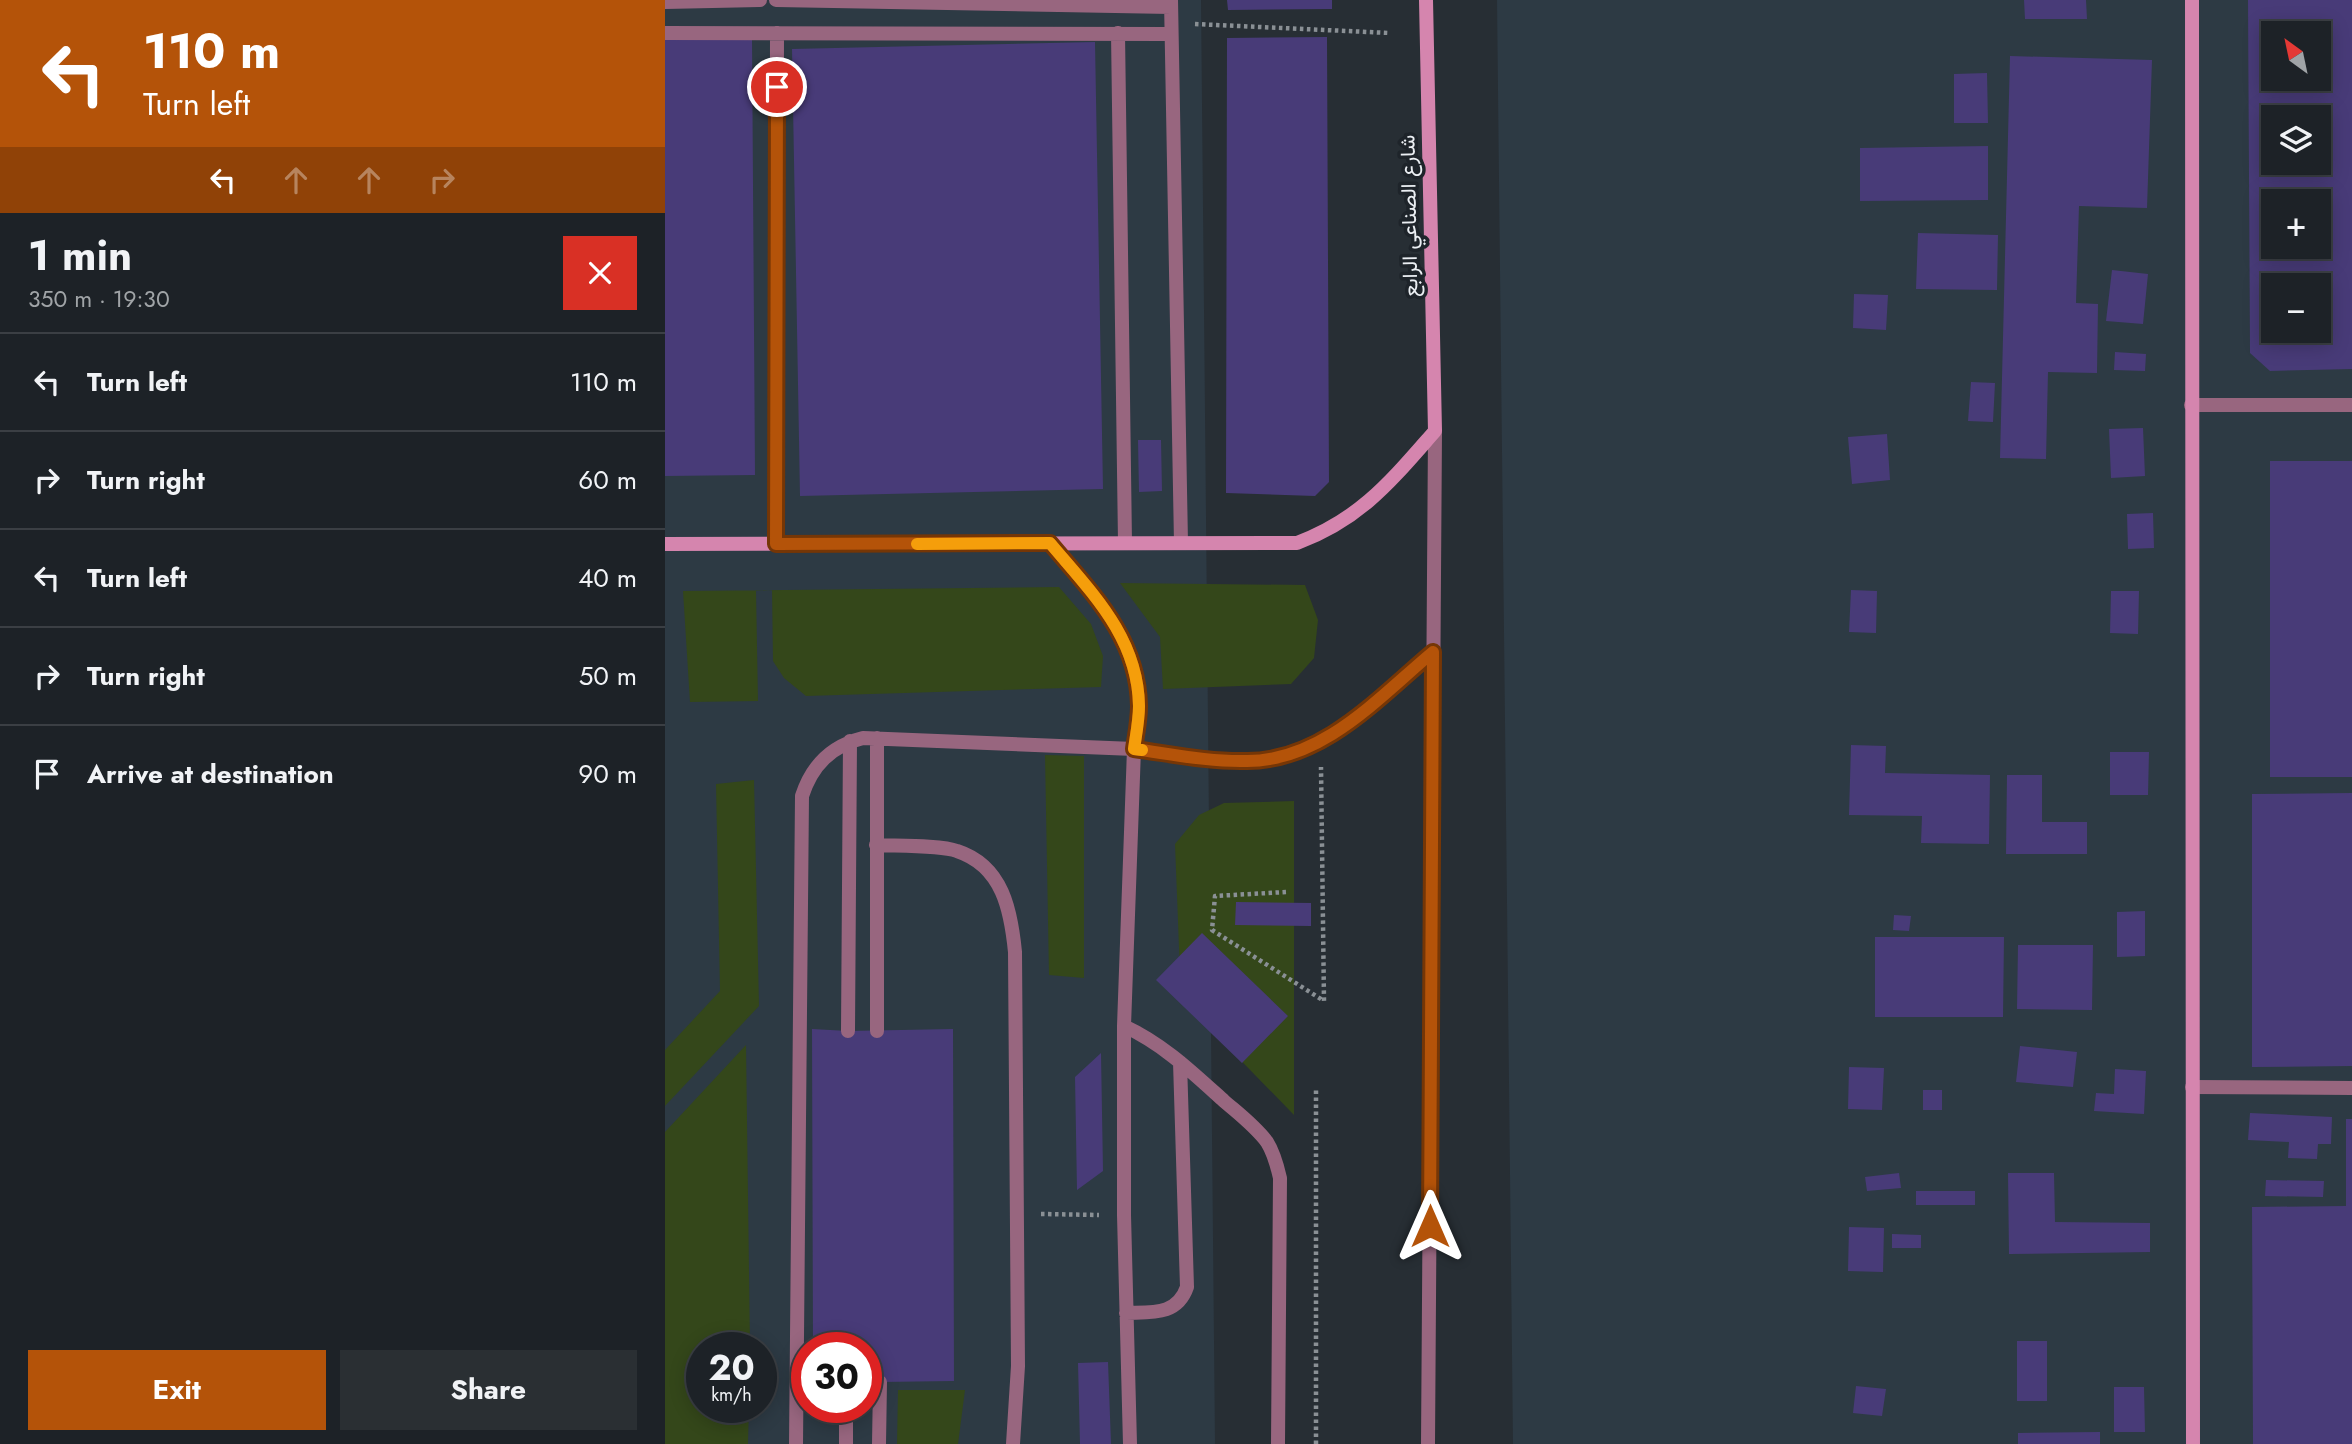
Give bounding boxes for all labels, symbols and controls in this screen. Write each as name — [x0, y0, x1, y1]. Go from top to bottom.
text: 110 m — [143, 16, 280, 86]
north arrow — [2261, 21, 2331, 91]
map controls — [2261, 21, 2331, 343]
icon: left — [28, 28, 119, 119]
pin — [747, 57, 807, 117]
icon: arrive — [758, 68, 796, 106]
text: Turn left — [143, 81, 250, 127]
button: layers — [2261, 105, 2331, 175]
street label: شارع الصناعي الرابع — [1393, 135, 1427, 297]
icon: left — [204, 161, 242, 199]
icon: ahead — [277, 161, 315, 199]
icon: ahead — [350, 161, 388, 199]
icon: right — [423, 161, 461, 199]
button: + — [2261, 189, 2331, 259]
text: 1 min — [28, 225, 132, 286]
button: close — [563, 236, 637, 310]
button: − — [2261, 273, 2331, 343]
text: 350 m · 19:30 — [28, 282, 170, 316]
icon: left — [28, 363, 66, 401]
text: Turn left — [87, 363, 187, 401]
text: 110 m — [570, 363, 637, 401]
icon: right — [28, 461, 66, 499]
text: Turn right — [87, 461, 205, 499]
text: 60 m — [578, 461, 637, 499]
icon: left — [28, 559, 66, 597]
text: Turn left — [87, 559, 187, 597]
text: 40 m — [578, 559, 637, 597]
icon: right — [28, 657, 66, 695]
text: Turn right — [87, 657, 205, 695]
text: 50 m — [579, 657, 637, 695]
icon: arrive — [28, 755, 66, 793]
text: Arrive at destination — [87, 755, 334, 793]
text: 90 m — [578, 755, 637, 793]
position arrow — [1393, 1189, 1467, 1263]
speed limit sign: 30 — [791, 1332, 882, 1423]
text: 20 — [708, 1343, 755, 1393]
button: Exit — [28, 1350, 326, 1430]
button: Share — [340, 1350, 637, 1430]
text: km/h — [711, 1382, 752, 1408]

